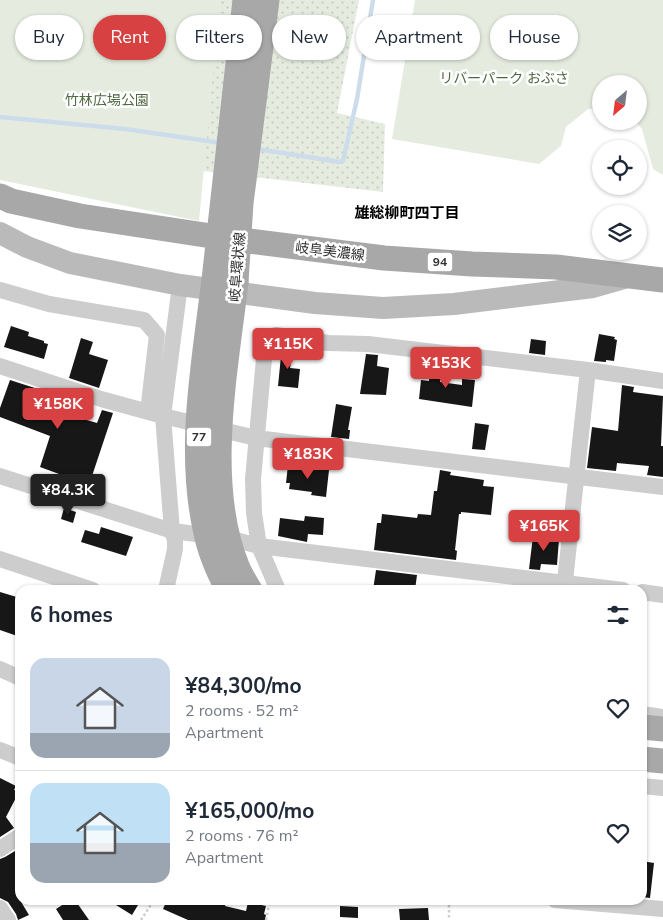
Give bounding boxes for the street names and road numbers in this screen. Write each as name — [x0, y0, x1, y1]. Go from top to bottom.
street label: 岐阜環状線 — [225, 231, 250, 303]
street label: 岐阜美濃線 — [294, 238, 366, 265]
road number: 94 — [428, 252, 452, 272]
road number: 77 — [186, 428, 212, 447]

